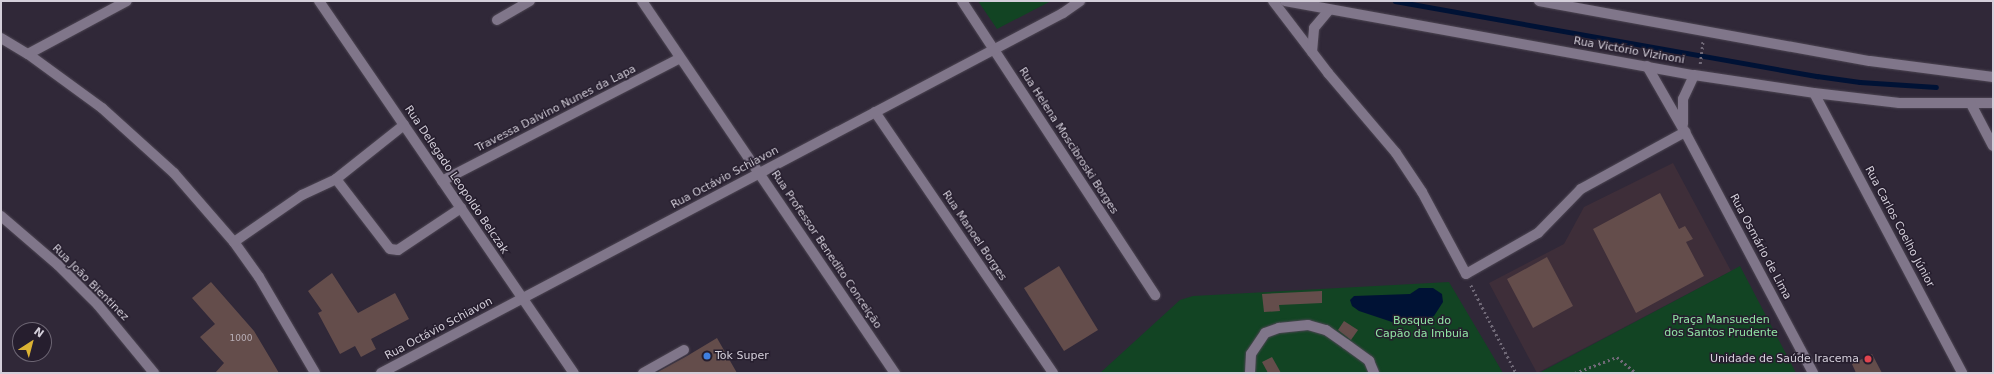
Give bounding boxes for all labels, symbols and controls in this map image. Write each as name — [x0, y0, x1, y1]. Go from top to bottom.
street label: Rua Victório Vizinoni — [1572, 35, 1686, 67]
street label: Travessa Dalvino Nunes da Lapa — [474, 63, 638, 155]
street label: Rua Helena Moscibroski Borges — [1016, 65, 1120, 217]
street label: Rua Delegado Leopoldo Belczak — [401, 103, 511, 257]
street label: Rua Octávio Schiavon — [669, 144, 781, 212]
street label: Rua Carlos Coelho Júnior — [1861, 164, 1937, 290]
street label: Rua Professor Benedito Conceição — [768, 168, 884, 332]
street label: Rua Manoel Borges — [939, 188, 1009, 284]
street label: Rua Osmário de Lima — [1726, 192, 1794, 302]
street label: Rua João Bientinez — [49, 242, 131, 324]
street label: Rua Octávio Schiavon — [383, 295, 495, 363]
park label: Praça Mansueden dos Santos Prudente — [1664, 314, 1778, 340]
park label: Bosque do Capão da Imbuia — [1375, 315, 1469, 341]
north arrow — [12, 322, 52, 362]
text: N — [31, 325, 46, 341]
house number: 1000 — [230, 333, 252, 343]
place label: Tok Super — [715, 349, 769, 363]
marker: Tok Super — [702, 351, 712, 361]
place label: Unidade de Saúde Iracema — [1710, 352, 1859, 366]
marker: Unidade de Saúde Iracema — [1862, 353, 1874, 365]

